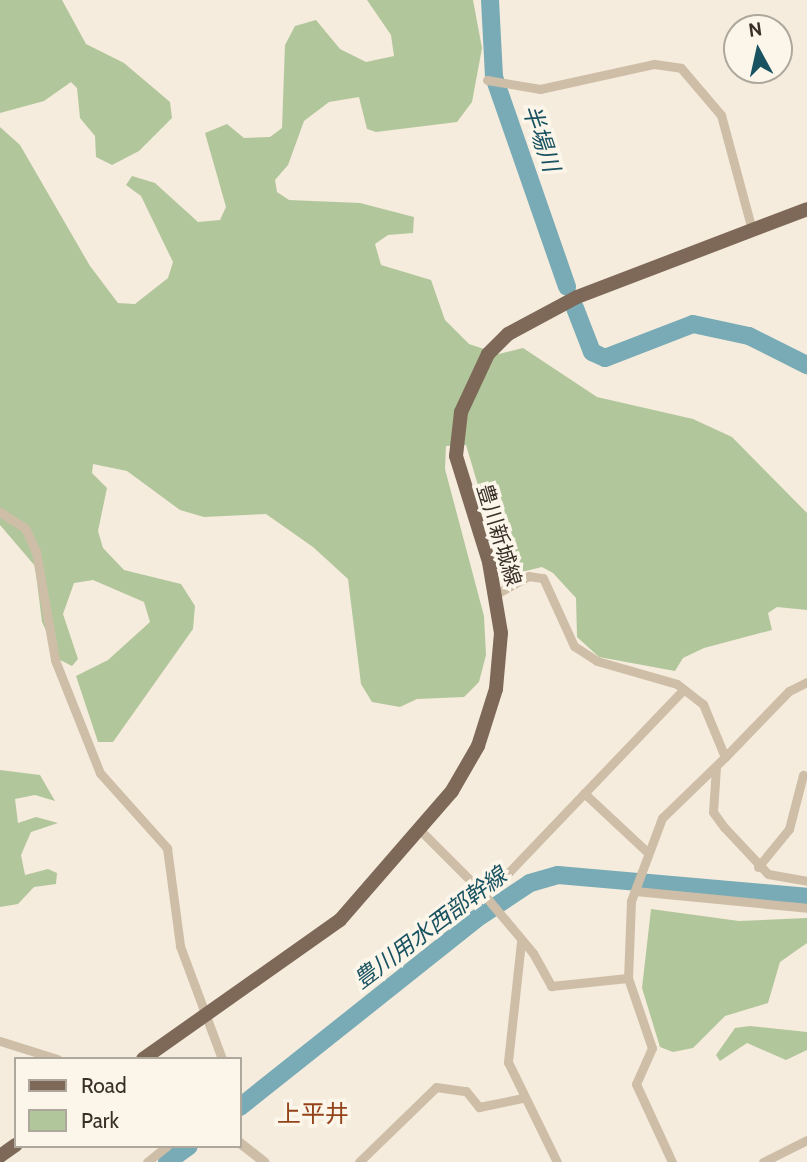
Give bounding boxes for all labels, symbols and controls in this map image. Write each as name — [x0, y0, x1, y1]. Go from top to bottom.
north arrow — [723, 14, 793, 84]
text: N — [747, 17, 764, 42]
water label: 半場川 — [517, 101, 565, 175]
street label: 豊川新城線 — [472, 481, 526, 589]
water label: 豊川用水西部幹線 — [348, 862, 512, 994]
legend — [14, 1057, 242, 1148]
text: Road — [81, 1073, 127, 1098]
district label: 上平井 — [277, 1100, 349, 1128]
text: Park — [81, 1108, 119, 1133]

